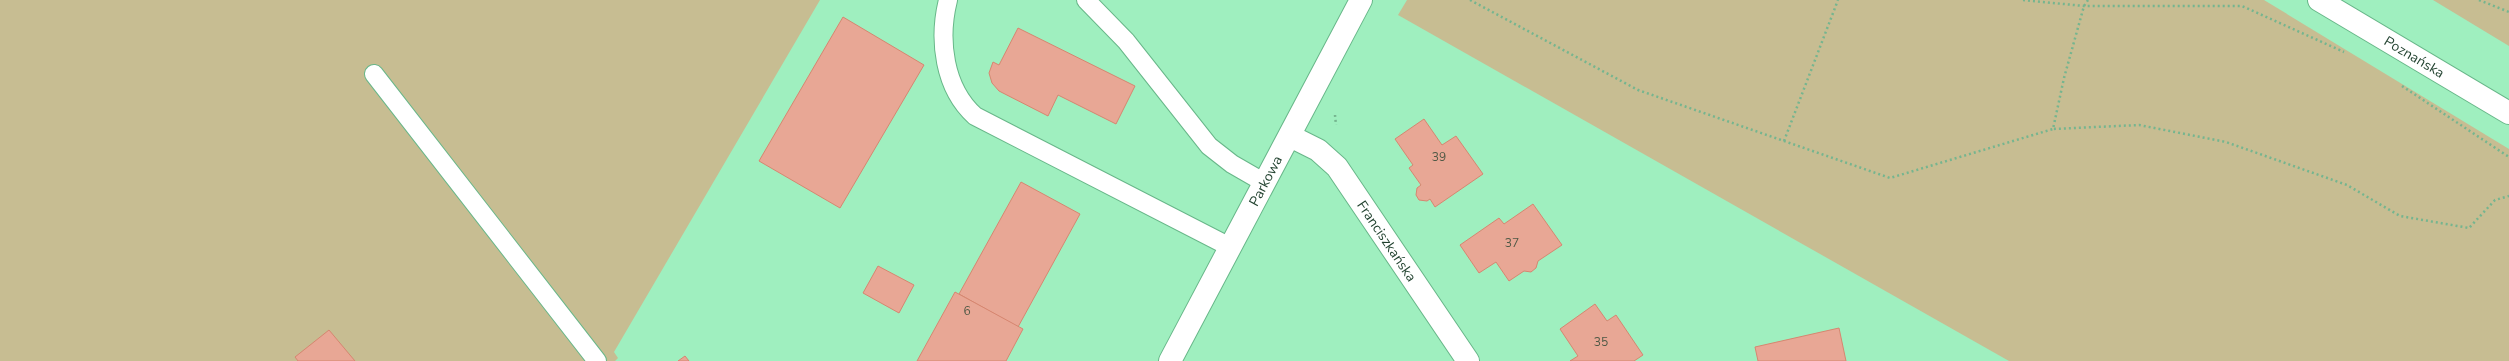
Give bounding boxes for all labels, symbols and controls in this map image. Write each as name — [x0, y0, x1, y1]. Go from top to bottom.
street label: Poznańska — [2380, 32, 2448, 83]
house number: 39 — [1432, 149, 1446, 165]
street label: Parkowa — [1245, 152, 1287, 209]
street label: Franciszkańska — [1352, 197, 1421, 286]
house number: 37 — [1505, 235, 1519, 251]
house number: 6 — [963, 303, 971, 319]
house number: 35 — [1594, 334, 1608, 350]

